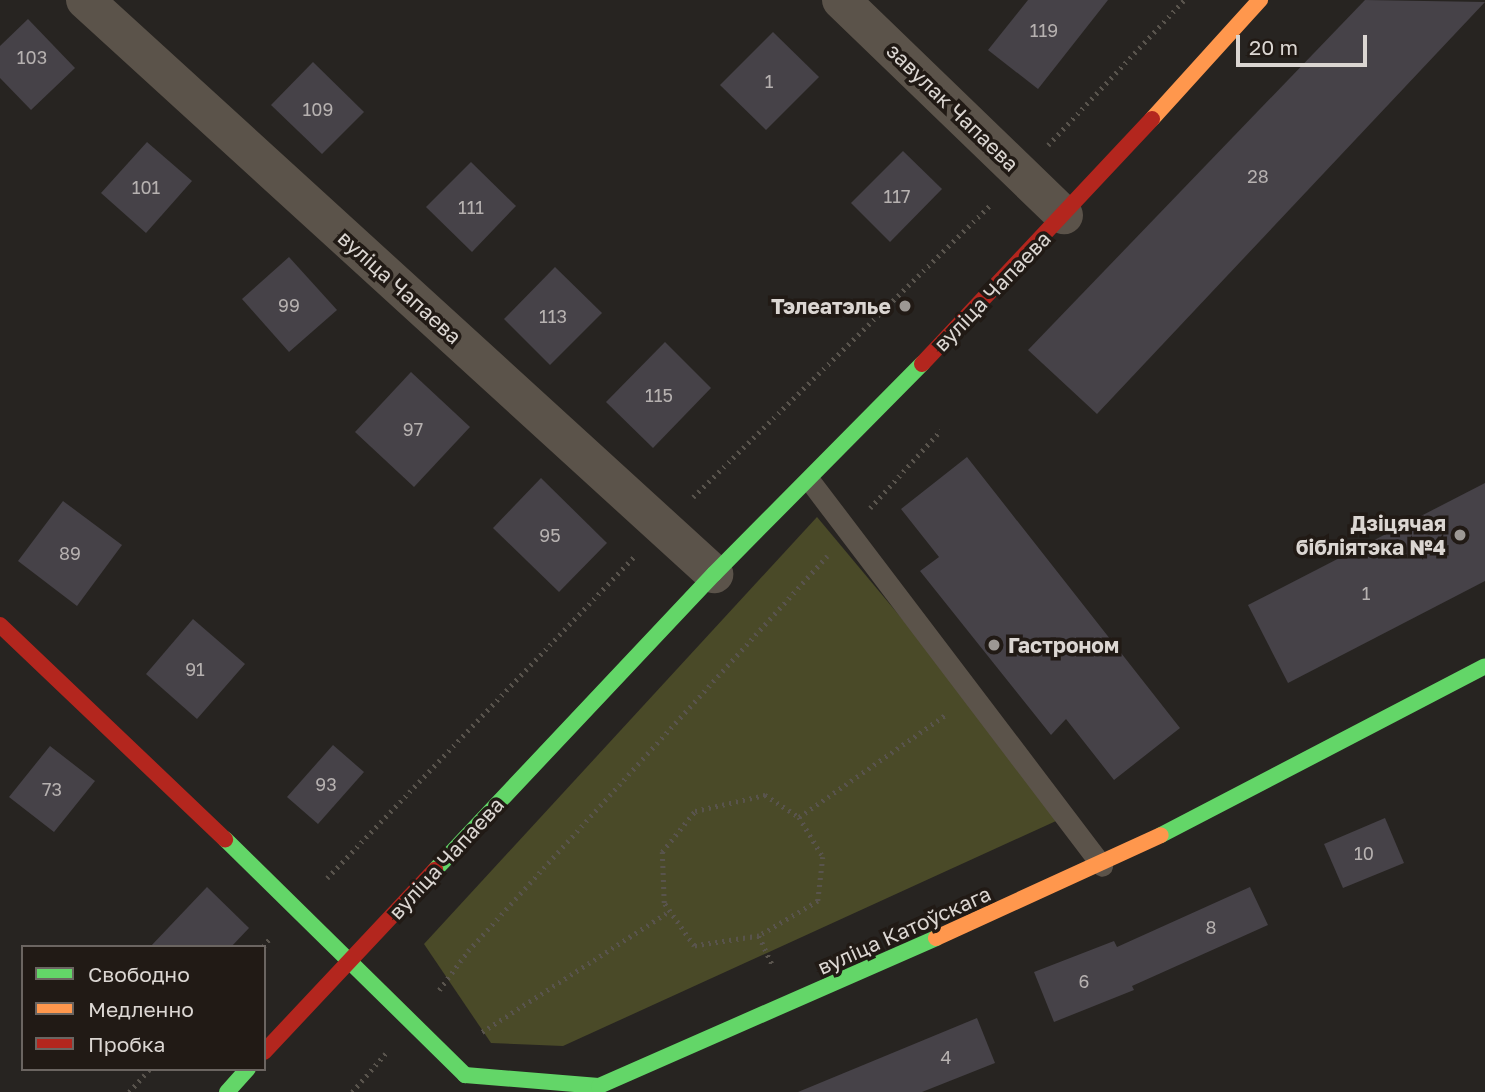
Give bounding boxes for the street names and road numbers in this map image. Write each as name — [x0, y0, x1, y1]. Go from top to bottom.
street label: завулак Чапаева — [882, 38, 1024, 176]
street label: вуліца Чапаева — [333, 225, 467, 349]
street label: вуліца Чапаева — [928, 226, 1056, 356]
street label: вуліца Чапаева — [383, 792, 509, 924]
street label: вуліца Катоўскага — [813, 880, 995, 980]

